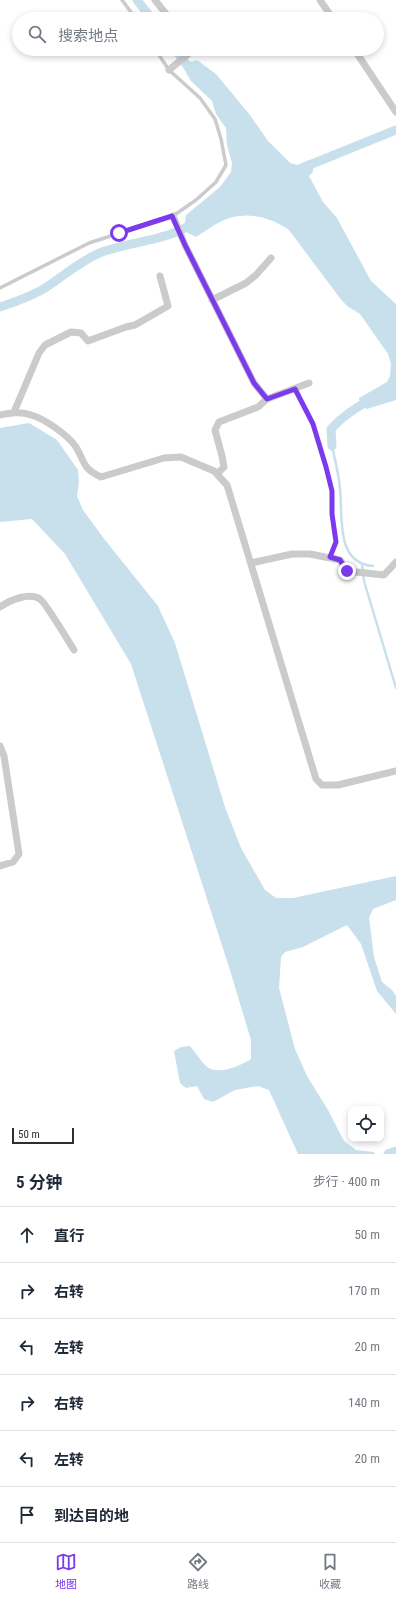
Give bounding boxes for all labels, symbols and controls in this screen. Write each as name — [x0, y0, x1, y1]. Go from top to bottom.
search box — [12, 12, 384, 56]
icon: search — [26, 23, 48, 45]
text: 搜索地点 — [58, 27, 118, 45]
route start — [110, 224, 128, 242]
route end — [338, 562, 356, 580]
map controls — [348, 1106, 384, 1142]
button: locate — [348, 1106, 384, 1142]
scale bar — [12, 1126, 74, 1145]
text: 50 m — [18, 1128, 40, 1141]
text: 5 分钟 — [16, 1172, 63, 1192]
text: 步行 · 400 m — [313, 1174, 380, 1189]
icon: ahead — [16, 1224, 38, 1246]
text: 直行 — [54, 1227, 84, 1245]
text: 50 m — [354, 1227, 380, 1242]
icon: right — [16, 1280, 38, 1302]
text: 右转 — [54, 1283, 84, 1301]
text: 170 m — [348, 1283, 380, 1298]
icon: left — [16, 1336, 38, 1358]
text: 左转 — [54, 1339, 84, 1357]
text: 20 m — [354, 1339, 380, 1354]
icon: right — [16, 1392, 38, 1414]
text: 右转 — [54, 1395, 84, 1413]
text: 140 m — [348, 1395, 380, 1410]
icon: left — [16, 1448, 38, 1470]
text: 左转 — [54, 1451, 84, 1469]
text: 20 m — [354, 1451, 380, 1466]
icon: arrive — [16, 1504, 38, 1526]
text: 到达目的地 — [54, 1507, 129, 1525]
tab: 地图 — [55, 1551, 77, 1591]
tab: 路线 — [187, 1551, 209, 1591]
tab: 收藏 — [319, 1551, 341, 1591]

